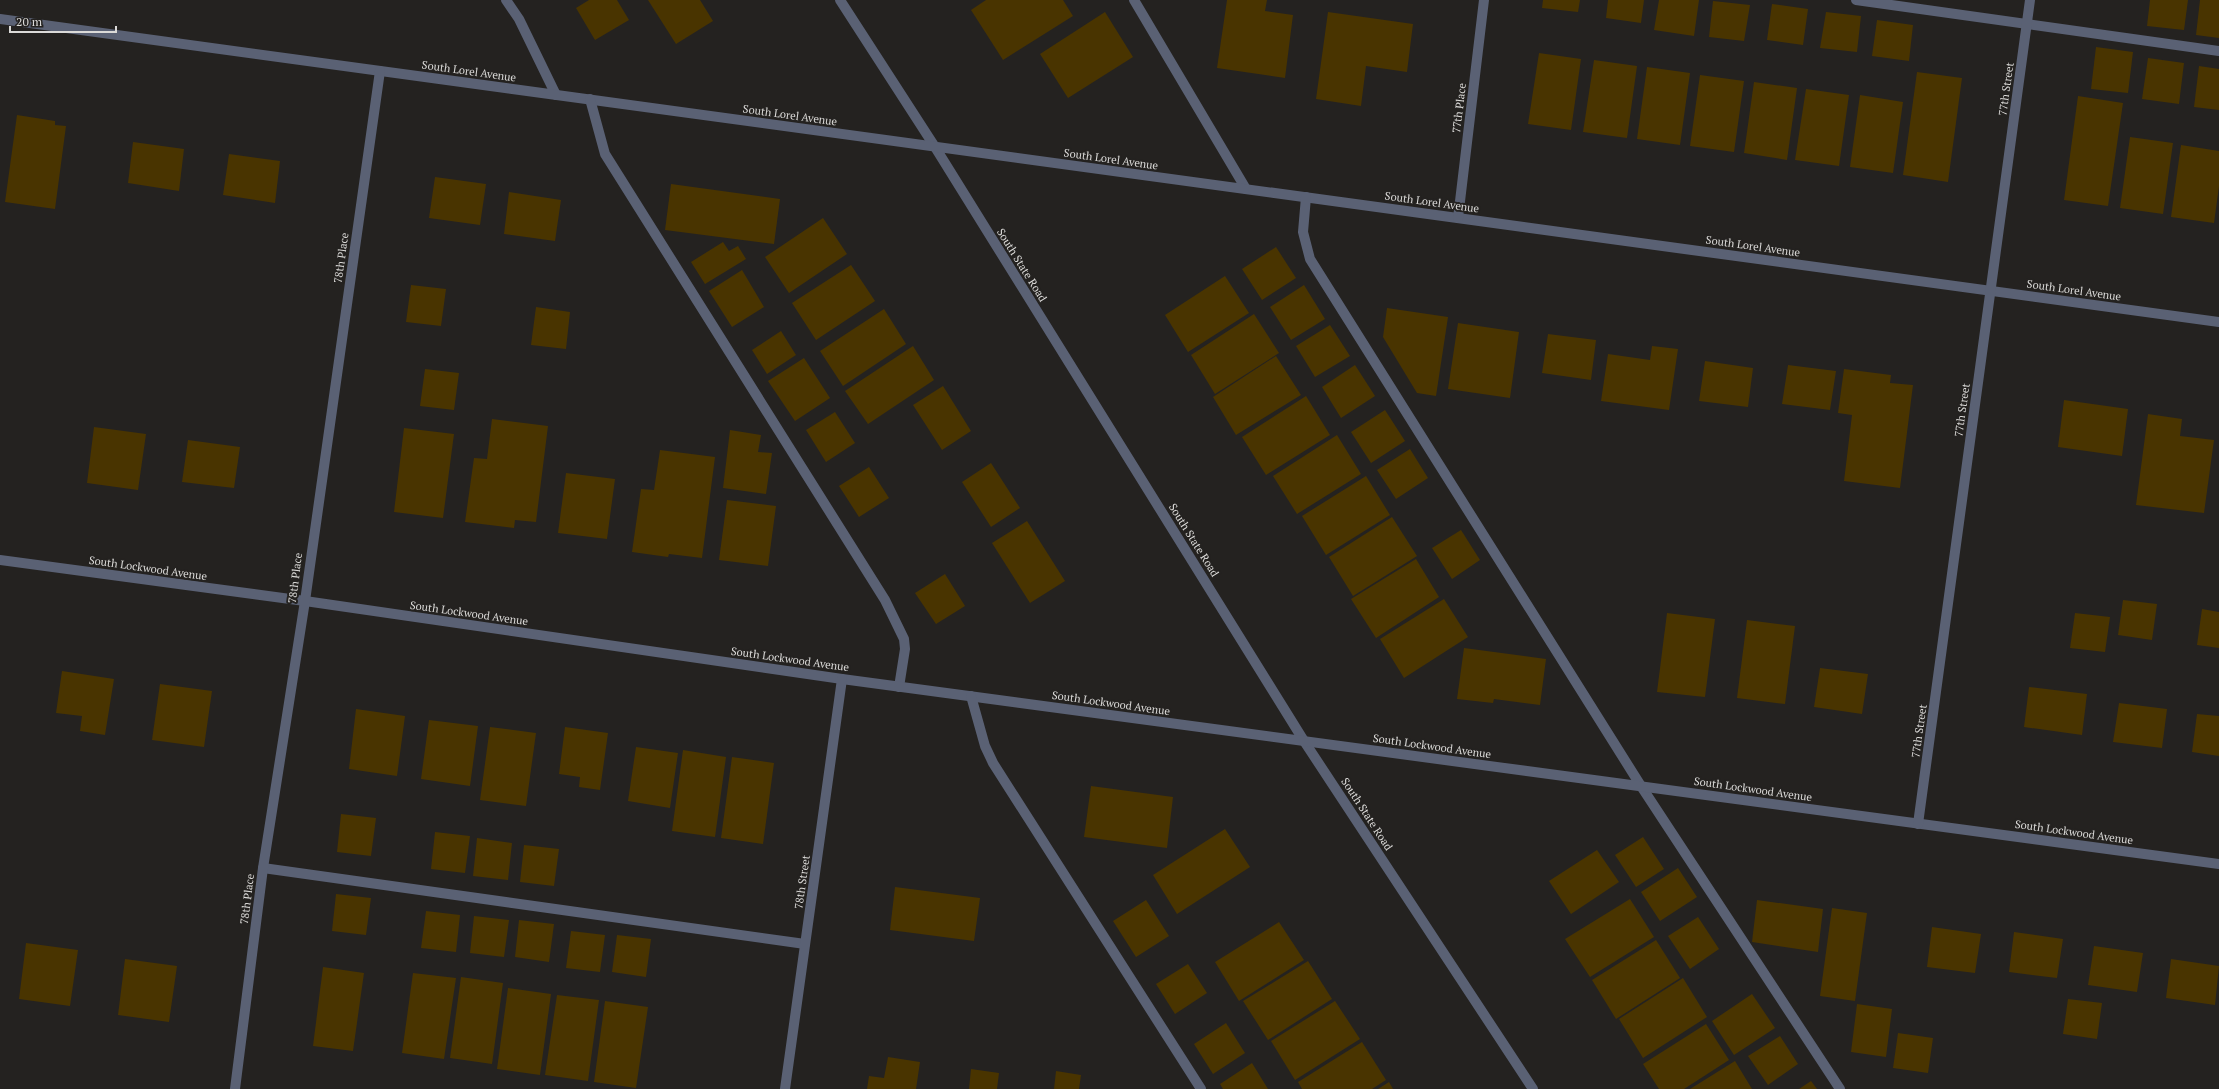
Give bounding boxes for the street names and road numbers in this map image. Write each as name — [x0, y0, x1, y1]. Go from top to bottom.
street label: South Lorel Avenue — [421, 57, 518, 85]
street label: 77th Street — [1995, 61, 2017, 117]
street label: 77th Place — [1449, 82, 1469, 134]
street label: South Lorel Avenue — [742, 101, 839, 129]
street label: South Lorel Avenue — [1063, 145, 1160, 173]
street label: South Lorel Avenue — [1384, 188, 1481, 216]
street label: South State Road — [994, 226, 1050, 304]
street label: 78th Place — [331, 231, 352, 284]
street label: South Lorel Avenue — [1705, 232, 1802, 260]
street label: South Lorel Avenue — [2026, 276, 2123, 304]
street label: 77th Street — [1951, 382, 1973, 438]
street label: South State Road — [1166, 501, 1222, 579]
street label: 78th Place — [285, 551, 305, 604]
street label: South Lockwood Avenue — [88, 553, 208, 583]
street label: South Lockwood Avenue — [409, 598, 529, 628]
street label: South Lockwood Avenue — [730, 644, 850, 674]
street label: South Lockwood Avenue — [1051, 688, 1171, 718]
street label: 77th Street — [1908, 703, 1930, 759]
street label: South Lockwood Avenue — [1372, 731, 1492, 761]
street label: South Lockwood Avenue — [1693, 774, 1813, 804]
street label: South State Road — [1338, 775, 1396, 853]
street label: South Lockwood Avenue — [2014, 817, 2134, 847]
street label: 78th Street — [791, 854, 813, 910]
street label: 78th Place — [237, 872, 257, 925]

